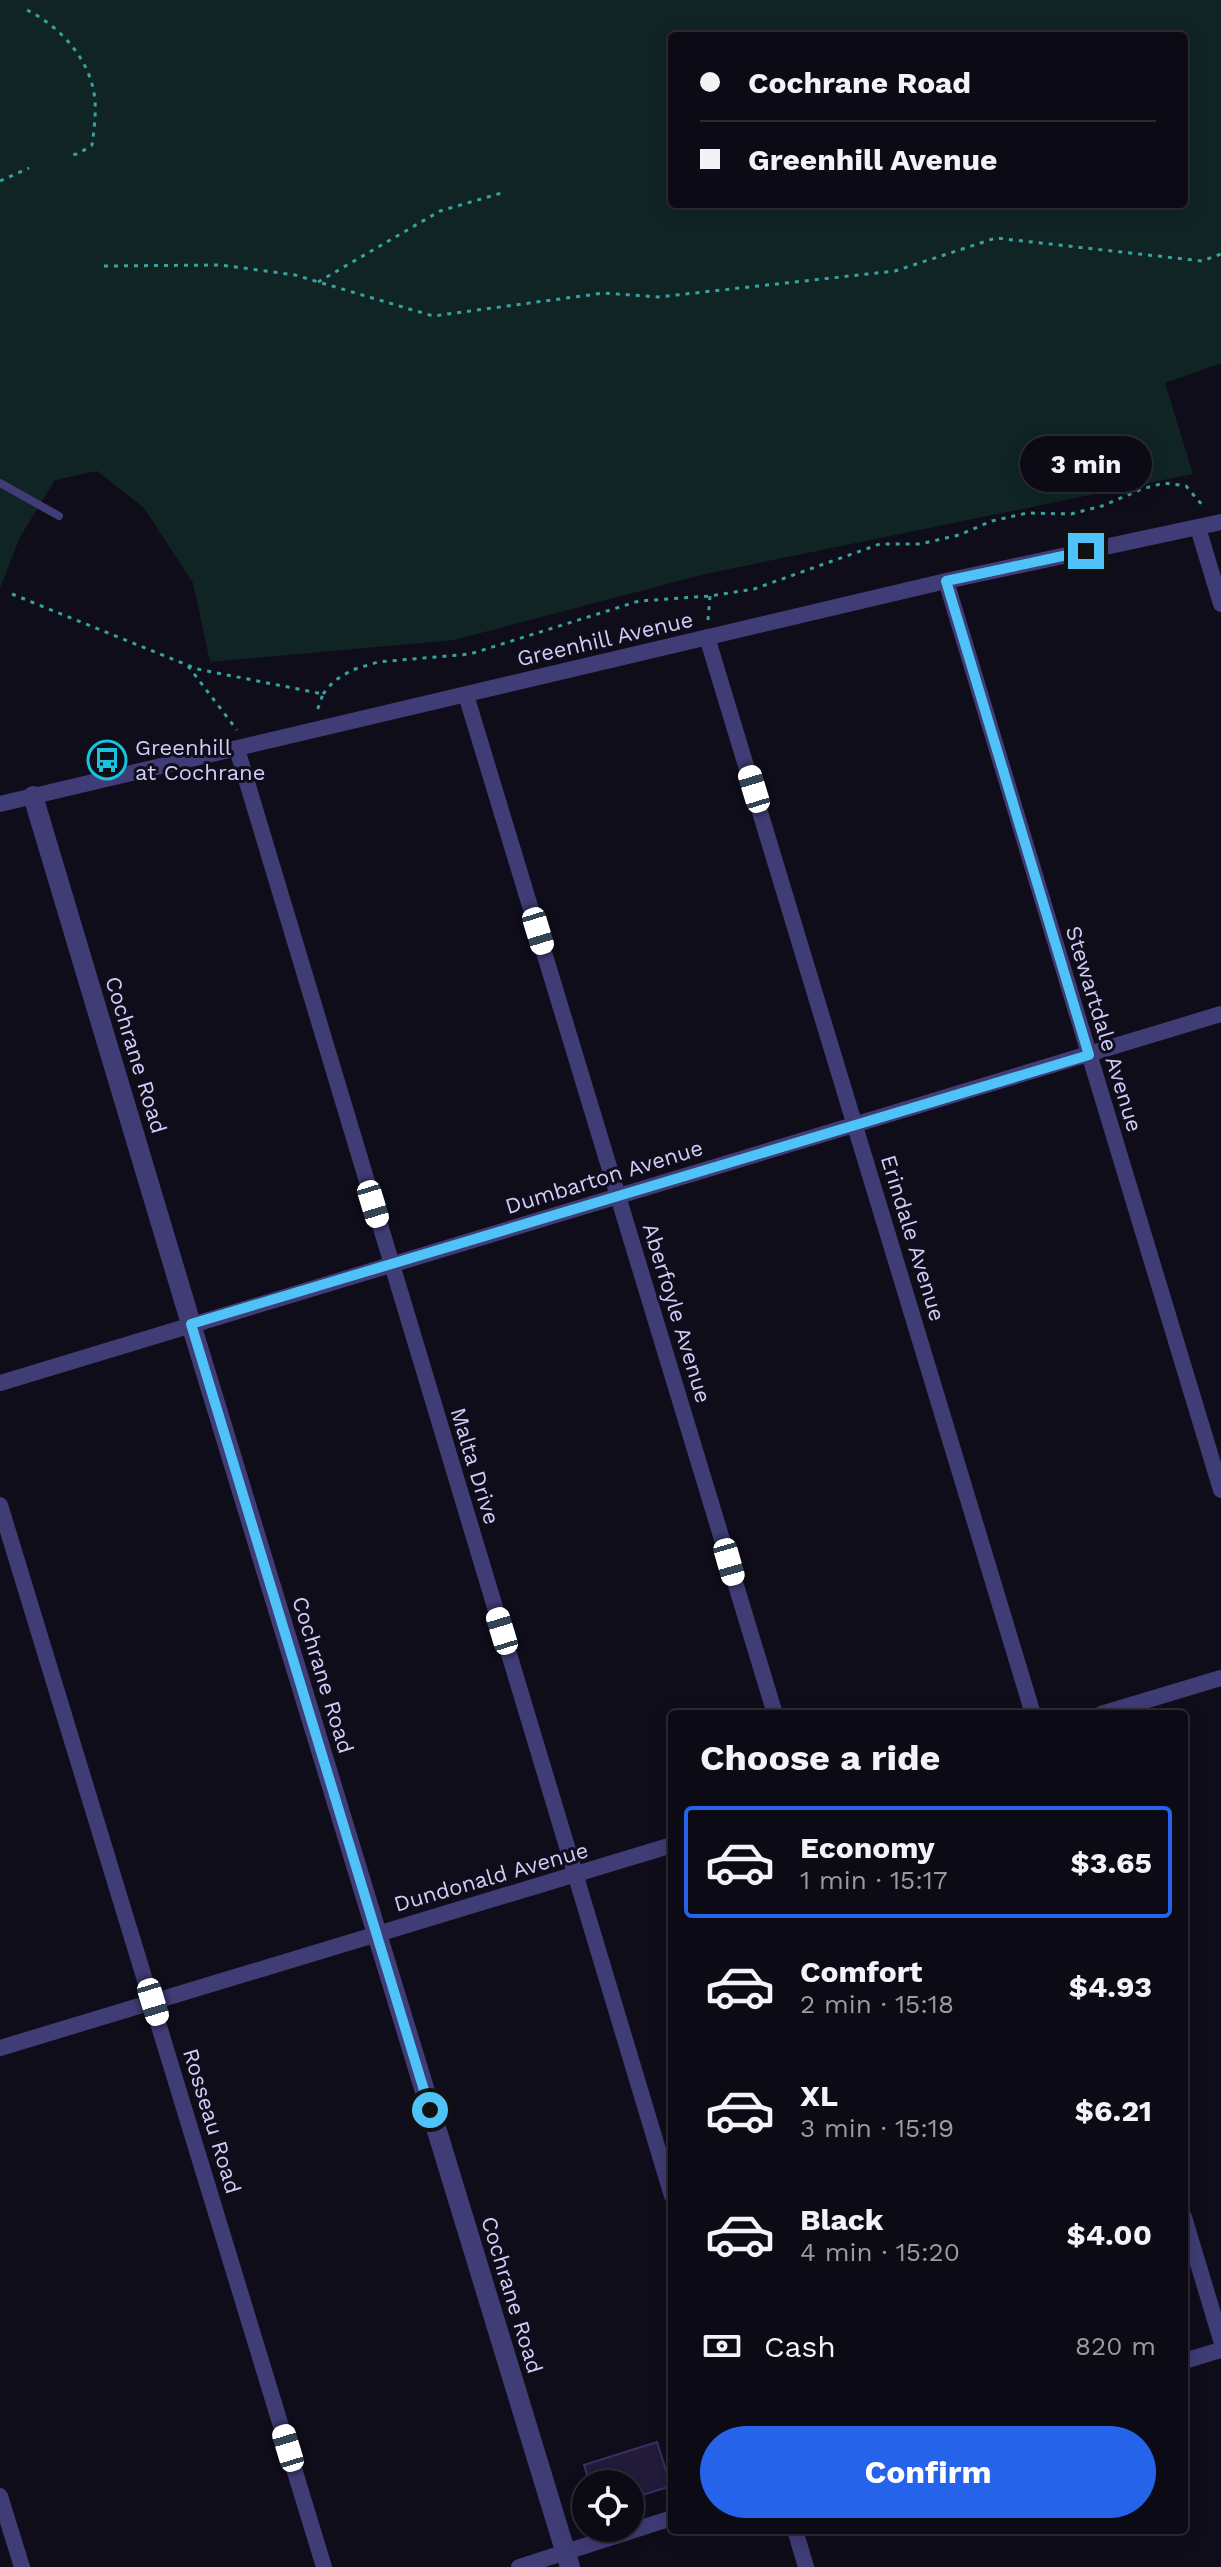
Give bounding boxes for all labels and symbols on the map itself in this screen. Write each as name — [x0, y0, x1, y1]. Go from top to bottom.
callout: 3 min — [1020, 435, 1152, 491]
route end — [1068, 533, 1104, 569]
street label: Greenhill Avenue — [514, 607, 696, 671]
place label: Greenhill at Cochrane — [135, 735, 265, 785]
bus stop icon: Greenhill at Cochrane — [86, 739, 128, 781]
car — [736, 763, 772, 815]
car — [520, 905, 556, 957]
street label: Stewartdale Avenue — [1061, 923, 1147, 1135]
street label: Cochrane Road — [100, 973, 172, 1137]
street label: Dumbarton Avenue — [502, 1135, 706, 1219]
street label: Erindale Avenue — [876, 1152, 950, 1324]
car — [355, 1178, 391, 1230]
street label: Aberfoyle Avenue — [638, 1220, 716, 1406]
street label: Malta Drive — [445, 1405, 505, 1527]
car — [711, 1536, 747, 1588]
street label: Cochrane Road — [287, 1593, 359, 1757]
car — [484, 1605, 520, 1657]
street label: Dundonald Avenue — [391, 1837, 591, 1917]
car — [135, 1976, 171, 2028]
street label: Rosseau Road — [178, 2045, 246, 2197]
route start — [412, 2092, 448, 2128]
street label: Cochrane Road — [476, 2213, 548, 2377]
car — [270, 2422, 306, 2474]

